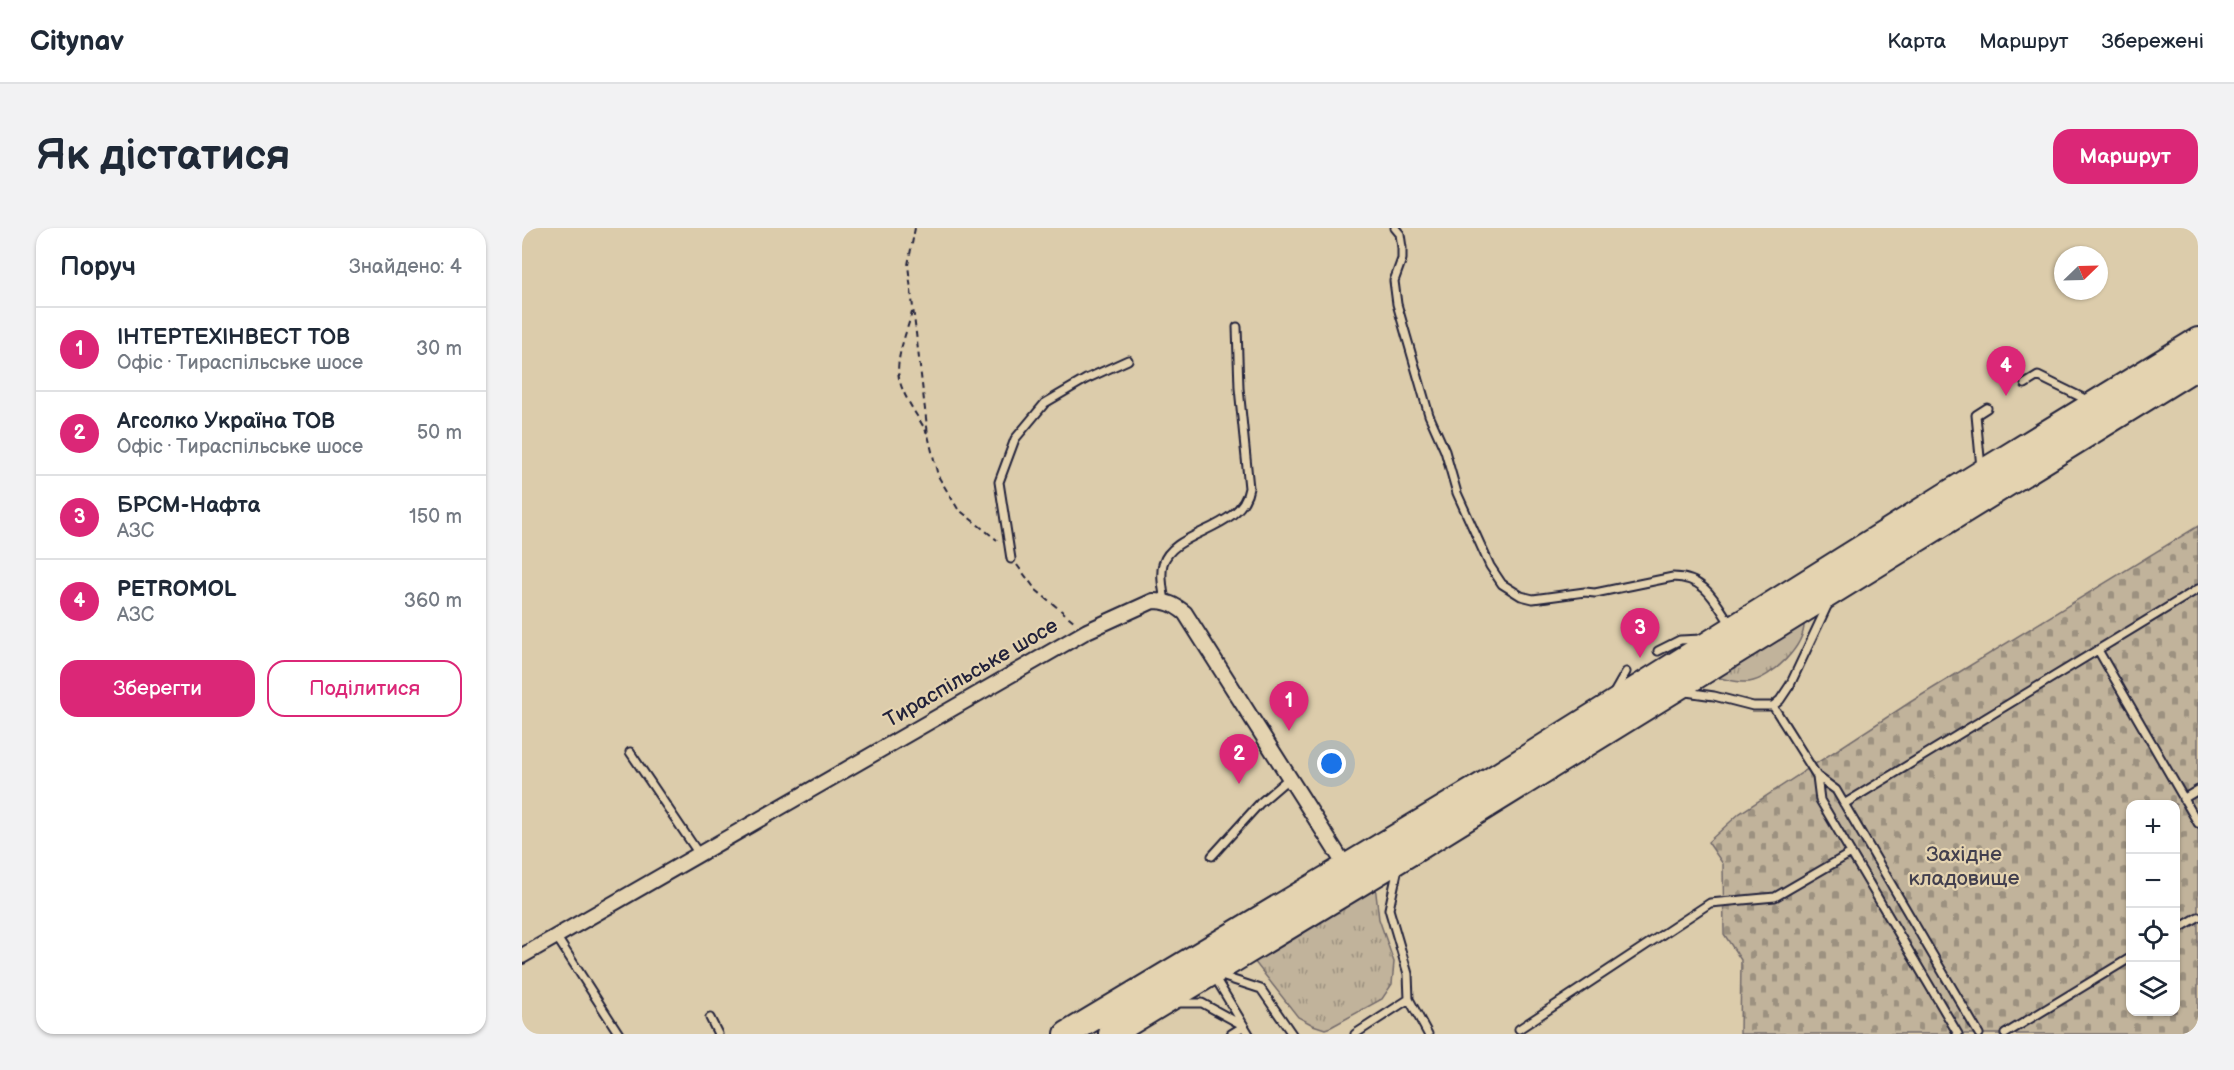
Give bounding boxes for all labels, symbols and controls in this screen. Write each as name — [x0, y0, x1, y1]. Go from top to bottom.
text: Citynav — [30, 25, 124, 58]
text: Карта — [1887, 29, 1946, 54]
text: Маршрут — [1979, 29, 2069, 54]
text: Збережені — [2102, 29, 2204, 54]
button: Маршрут — [2053, 129, 2198, 184]
text: Як дістатися — [36, 131, 290, 182]
north arrow — [2054, 246, 2108, 300]
text: Поруч — [60, 252, 136, 283]
text: Знайдено: 4 — [349, 255, 462, 279]
text: ІНТЕРТЕХІНВЕСТ ТОВ — [117, 324, 350, 351]
text: 1 — [75, 337, 84, 361]
text: 30 m — [416, 337, 462, 361]
pin: 4 — [1986, 346, 2026, 396]
text: Офіс · Тираспільське шосе — [117, 351, 363, 375]
text: Агсолко Україна ТОВ — [117, 408, 335, 435]
text: 2 — [74, 421, 85, 445]
text: 50 m — [417, 421, 462, 445]
text: Офіс · Тираспільське шосе — [117, 435, 363, 459]
text: БРСМ-Нафта — [117, 492, 260, 519]
text: 3 — [74, 505, 85, 529]
text: 150 m — [409, 505, 462, 529]
text: АЗС — [117, 519, 154, 543]
text: PETROMOL — [117, 576, 237, 603]
text: 4 — [74, 589, 85, 613]
text: 360 m — [404, 589, 462, 613]
text: АЗС — [117, 603, 154, 627]
pin: 3 — [1620, 608, 1660, 658]
street label: Тираспільське шосе — [880, 613, 1063, 733]
button: Зберегти — [60, 660, 255, 717]
button: Поділитися — [267, 660, 462, 717]
pin: 1 — [1270, 682, 1308, 731]
pin: 2 — [1220, 734, 1258, 784]
your location — [1317, 749, 1346, 778]
map controls — [2126, 800, 2180, 1016]
button: + — [2126, 800, 2180, 854]
park label: Західне кладовище — [1909, 842, 2020, 891]
button: − — [2126, 854, 2180, 908]
button: locate — [2126, 908, 2180, 962]
button: layers — [2126, 962, 2180, 1016]

